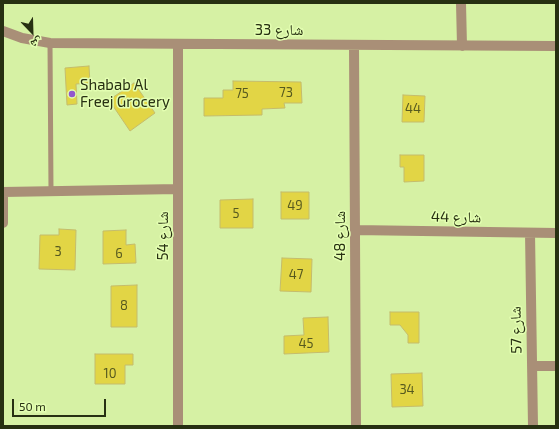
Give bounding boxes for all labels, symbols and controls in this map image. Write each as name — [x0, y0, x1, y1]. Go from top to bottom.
north arrow — [12, 12, 52, 52]
street label: شارع 33 — [255, 21, 303, 39]
text: ش — [29, 35, 45, 52]
place label: Shabab Al Freej Grocery — [80, 76, 170, 111]
house number: 73 — [279, 85, 293, 101]
house number: 75 — [235, 86, 249, 102]
marker: Shabab Al Freej Grocery — [67, 89, 77, 99]
house number: 44 — [405, 101, 421, 117]
house number: 49 — [287, 198, 303, 214]
house number: 5 — [233, 206, 239, 222]
street label: شارع 44 — [431, 208, 481, 226]
street label: شارع 54 — [154, 211, 172, 261]
street label: شارع 48 — [331, 211, 349, 261]
house number: 3 — [54, 244, 62, 260]
house number: 6 — [115, 246, 123, 262]
house number: 47 — [289, 267, 303, 283]
house number: 8 — [120, 298, 128, 314]
street label: شارع 57 — [507, 306, 525, 354]
house number: 45 — [299, 336, 313, 352]
house number: 10 — [103, 366, 117, 382]
house number: 34 — [399, 382, 415, 398]
scale bar — [14, 391, 108, 417]
text: 50 m — [19, 399, 46, 413]

